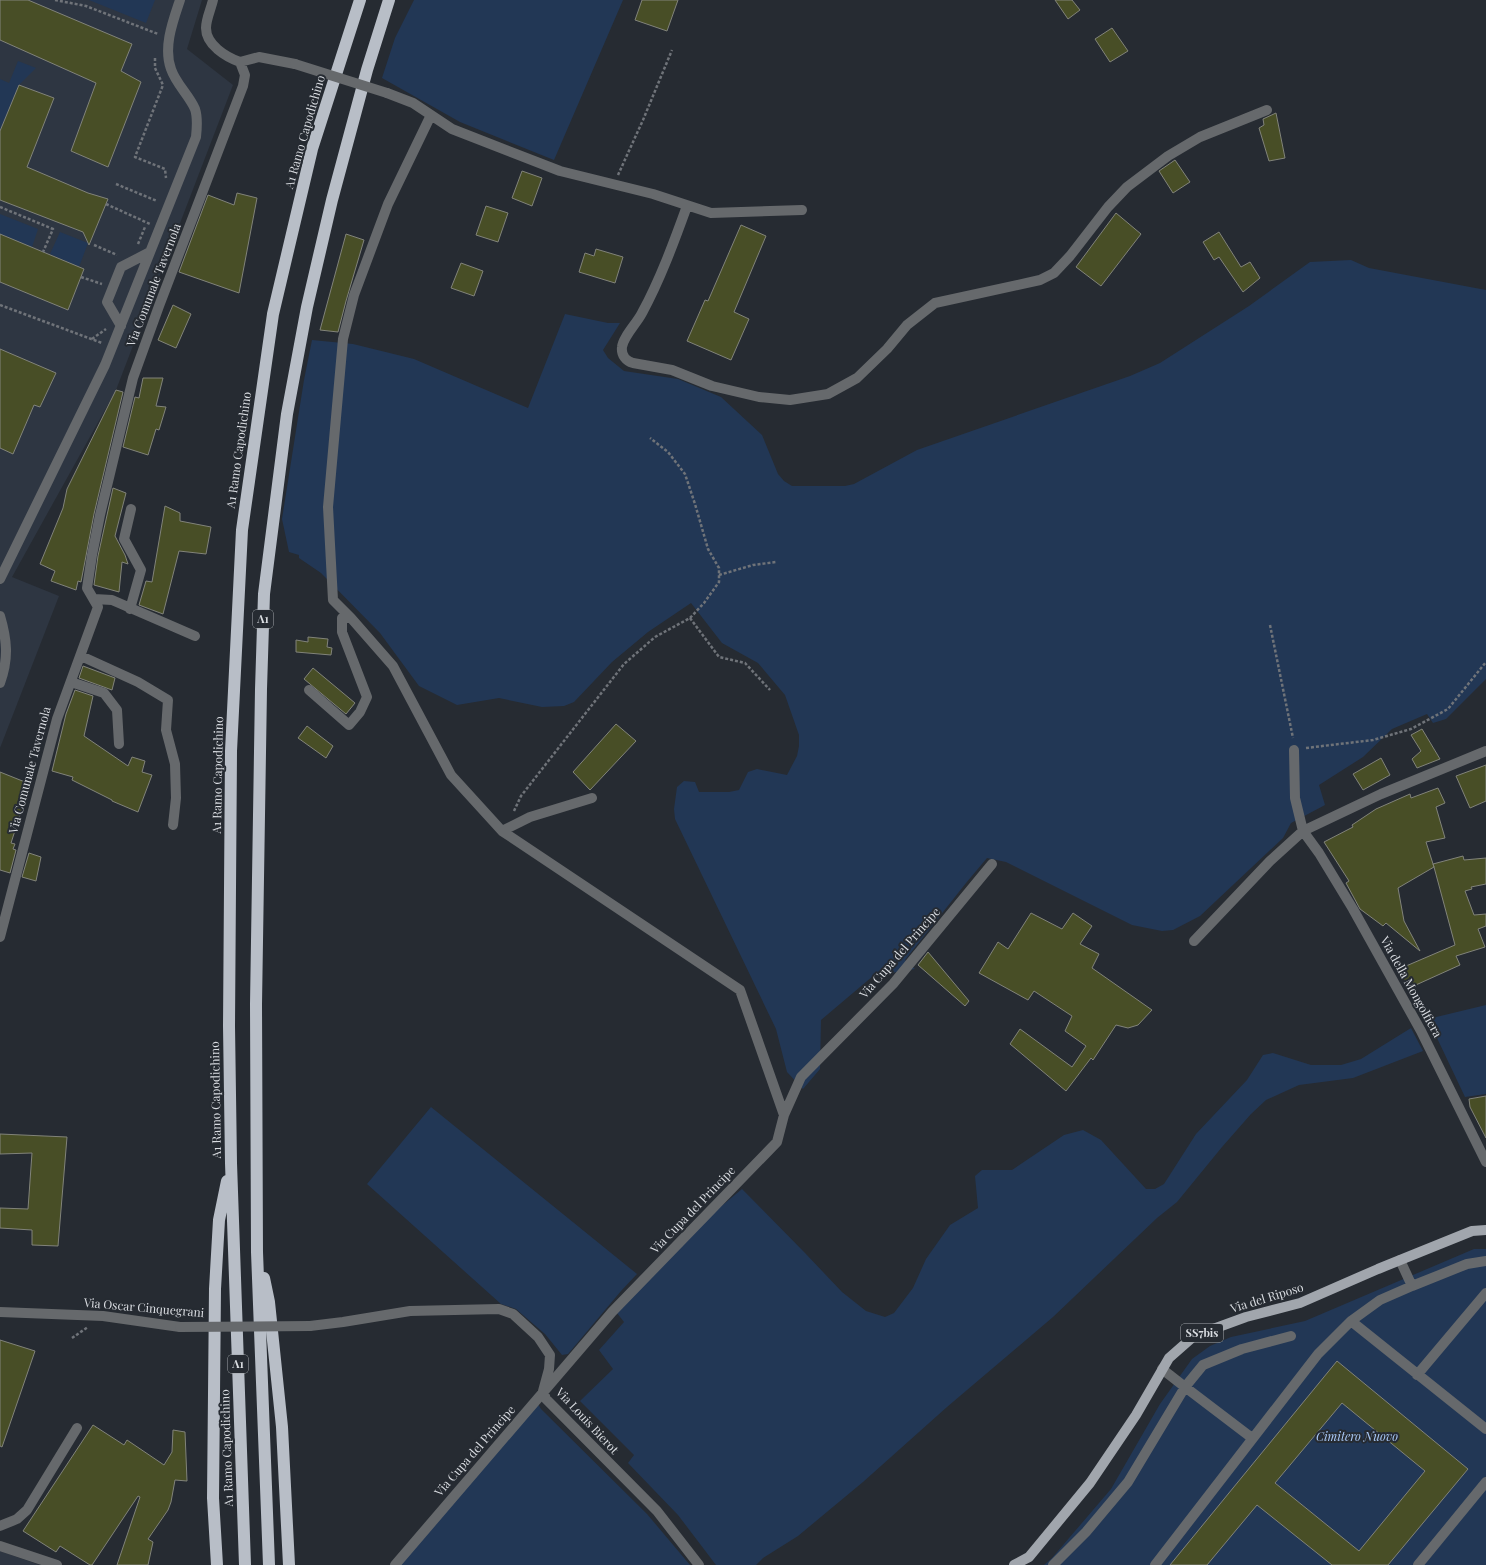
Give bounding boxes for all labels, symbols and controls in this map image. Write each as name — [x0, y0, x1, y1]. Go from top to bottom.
street label: A1 Ramo Capodichino — [280, 73, 328, 191]
street label: Via Comunale Tavernola — [122, 221, 184, 349]
street label: A1 Ramo Capodichino — [222, 390, 254, 510]
road number: A1 — [253, 610, 273, 628]
street label: Via Comunale Tavernola — [4, 705, 54, 836]
street label: A1 Ramo Capodichino — [208, 716, 226, 835]
street label: Via Cupa del Principe — [855, 904, 943, 1002]
street label: Via della Mongolfiera — [1377, 932, 1446, 1040]
street label: A1 Ramo Capodichino — [206, 1041, 224, 1160]
street label: Via Cupa del Principe — [646, 1162, 738, 1257]
street label: Via del Riposo — [1227, 1278, 1306, 1316]
street label: Via Oscar Cinquegrani — [82, 1294, 205, 1320]
road number: SS7bis — [1181, 1324, 1223, 1342]
road number: A1 — [228, 1355, 248, 1373]
street label: Via Louis Bierot — [552, 1383, 623, 1457]
street label: A1 Ramo Capodichino — [216, 1389, 236, 1508]
street label: Via Cupa del Principe — [430, 1402, 518, 1500]
park label: Cimitero Nuovo — [1316, 1428, 1398, 1444]

